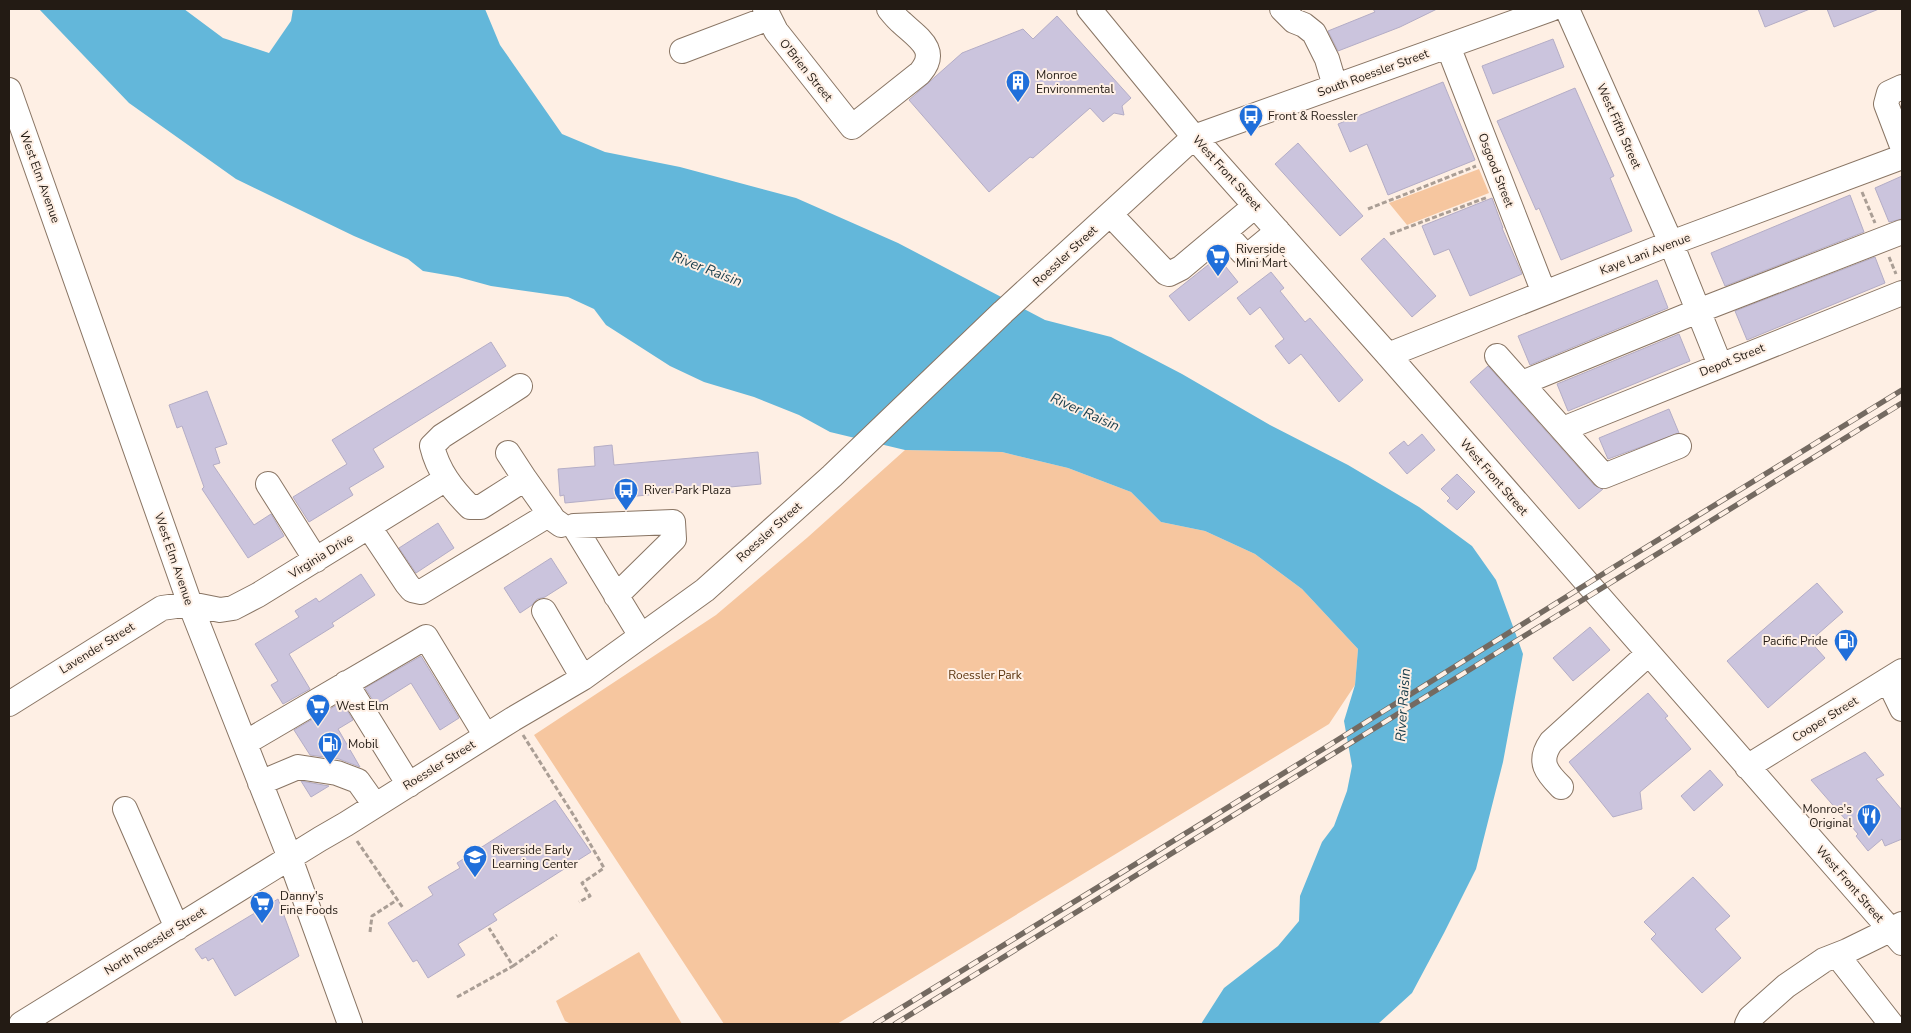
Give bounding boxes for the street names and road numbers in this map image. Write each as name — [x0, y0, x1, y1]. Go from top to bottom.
street label: O'Brien Street — [776, 35, 837, 105]
street label: South Roessler Street — [1315, 45, 1432, 101]
street label: West Fifth Street — [1593, 81, 1645, 172]
street label: West Elm Avenue — [16, 129, 64, 225]
street label: Osgood Street — [1475, 131, 1518, 210]
street label: West Front Street — [1189, 132, 1266, 215]
street label: Roessler Street — [1029, 221, 1101, 290]
street label: Kaye Lani Avenue — [1597, 229, 1693, 279]
street label: Depot Street — [1697, 339, 1768, 380]
street label: West Front Street — [1456, 435, 1532, 519]
street label: Roessler Street — [733, 498, 806, 566]
street label: West Elm Avenue — [151, 511, 197, 607]
street label: Virginia Drive — [285, 530, 356, 583]
street label: Lavender Street — [56, 618, 138, 677]
street label: Cooper Street — [1789, 692, 1862, 746]
street label: Roessler Street — [400, 736, 479, 794]
street label: West Front Street — [1812, 842, 1888, 926]
street label: North Roessler Street — [101, 903, 209, 979]

